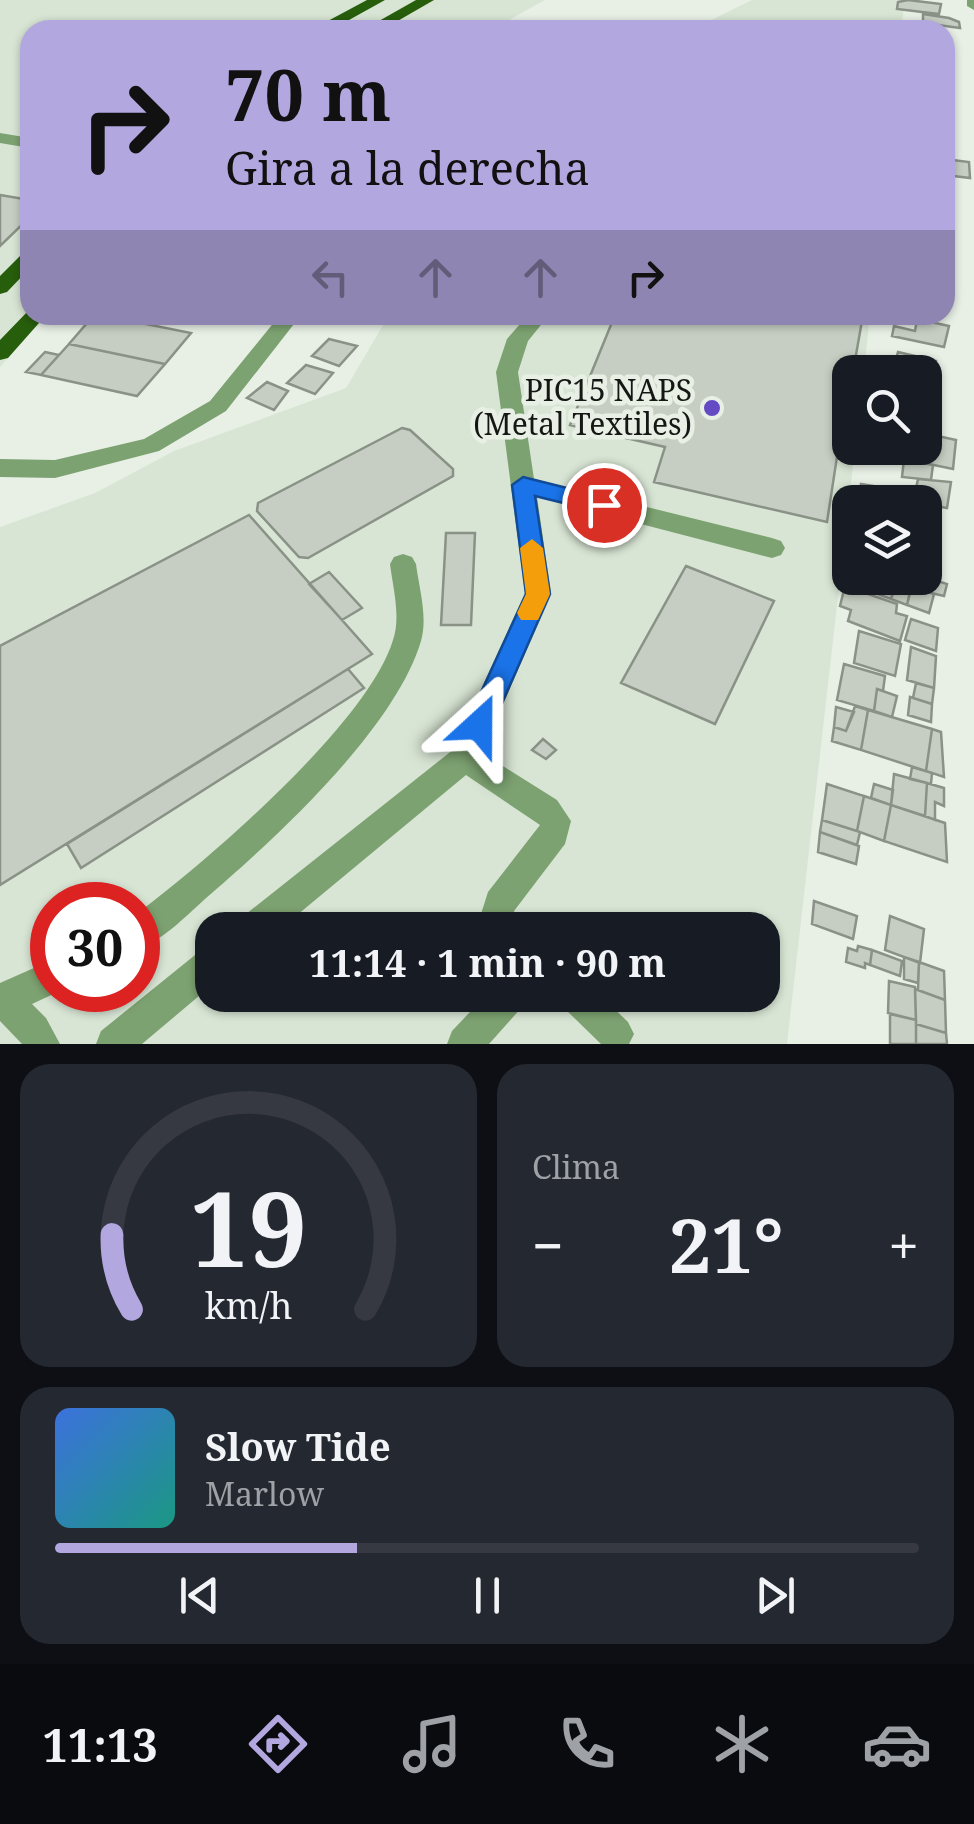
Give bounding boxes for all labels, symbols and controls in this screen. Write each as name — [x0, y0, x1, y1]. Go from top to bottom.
text: 70 m — [225, 46, 391, 142]
icon: right — [60, 60, 190, 190]
text: Gira a la derecha — [225, 137, 590, 198]
icon: left — [303, 250, 358, 305]
icon: ahead — [408, 250, 463, 305]
icon: ahead — [513, 250, 568, 305]
icon: right — [618, 250, 673, 305]
map controls — [832, 355, 942, 595]
button: search — [832, 355, 942, 465]
place label: PIC15 NAPS (Metal Textiles) — [473, 369, 692, 444]
marker: PIC15 NAPS (Metal Textiles) — [701, 397, 723, 419]
pin — [562, 463, 647, 548]
icon: arrive — [577, 478, 632, 533]
button: layers — [832, 485, 942, 595]
position arrow — [427, 673, 531, 777]
speed limit sign: 30 — [30, 882, 160, 1012]
text: 11:14 · 1 min · 90 m — [309, 936, 666, 988]
text: Clima — [532, 1145, 620, 1188]
text: 19 — [190, 1156, 307, 1297]
text: 21° — [669, 1193, 783, 1295]
text: − — [532, 1207, 564, 1282]
text: + — [888, 1207, 919, 1282]
text: km/h — [205, 1281, 292, 1329]
text: Slow Tide — [205, 1420, 391, 1472]
text: Marlow — [205, 1472, 324, 1515]
icon: previous — [172, 1568, 227, 1623]
icon: pause — [460, 1568, 515, 1623]
icon: next — [748, 1568, 803, 1623]
icon: directions — [243, 1709, 313, 1779]
icon: music — [397, 1709, 467, 1779]
icon: phone — [552, 1709, 622, 1779]
icon: climate — [707, 1709, 777, 1779]
icon: car — [862, 1709, 932, 1779]
text: 11:13 — [42, 1714, 158, 1775]

